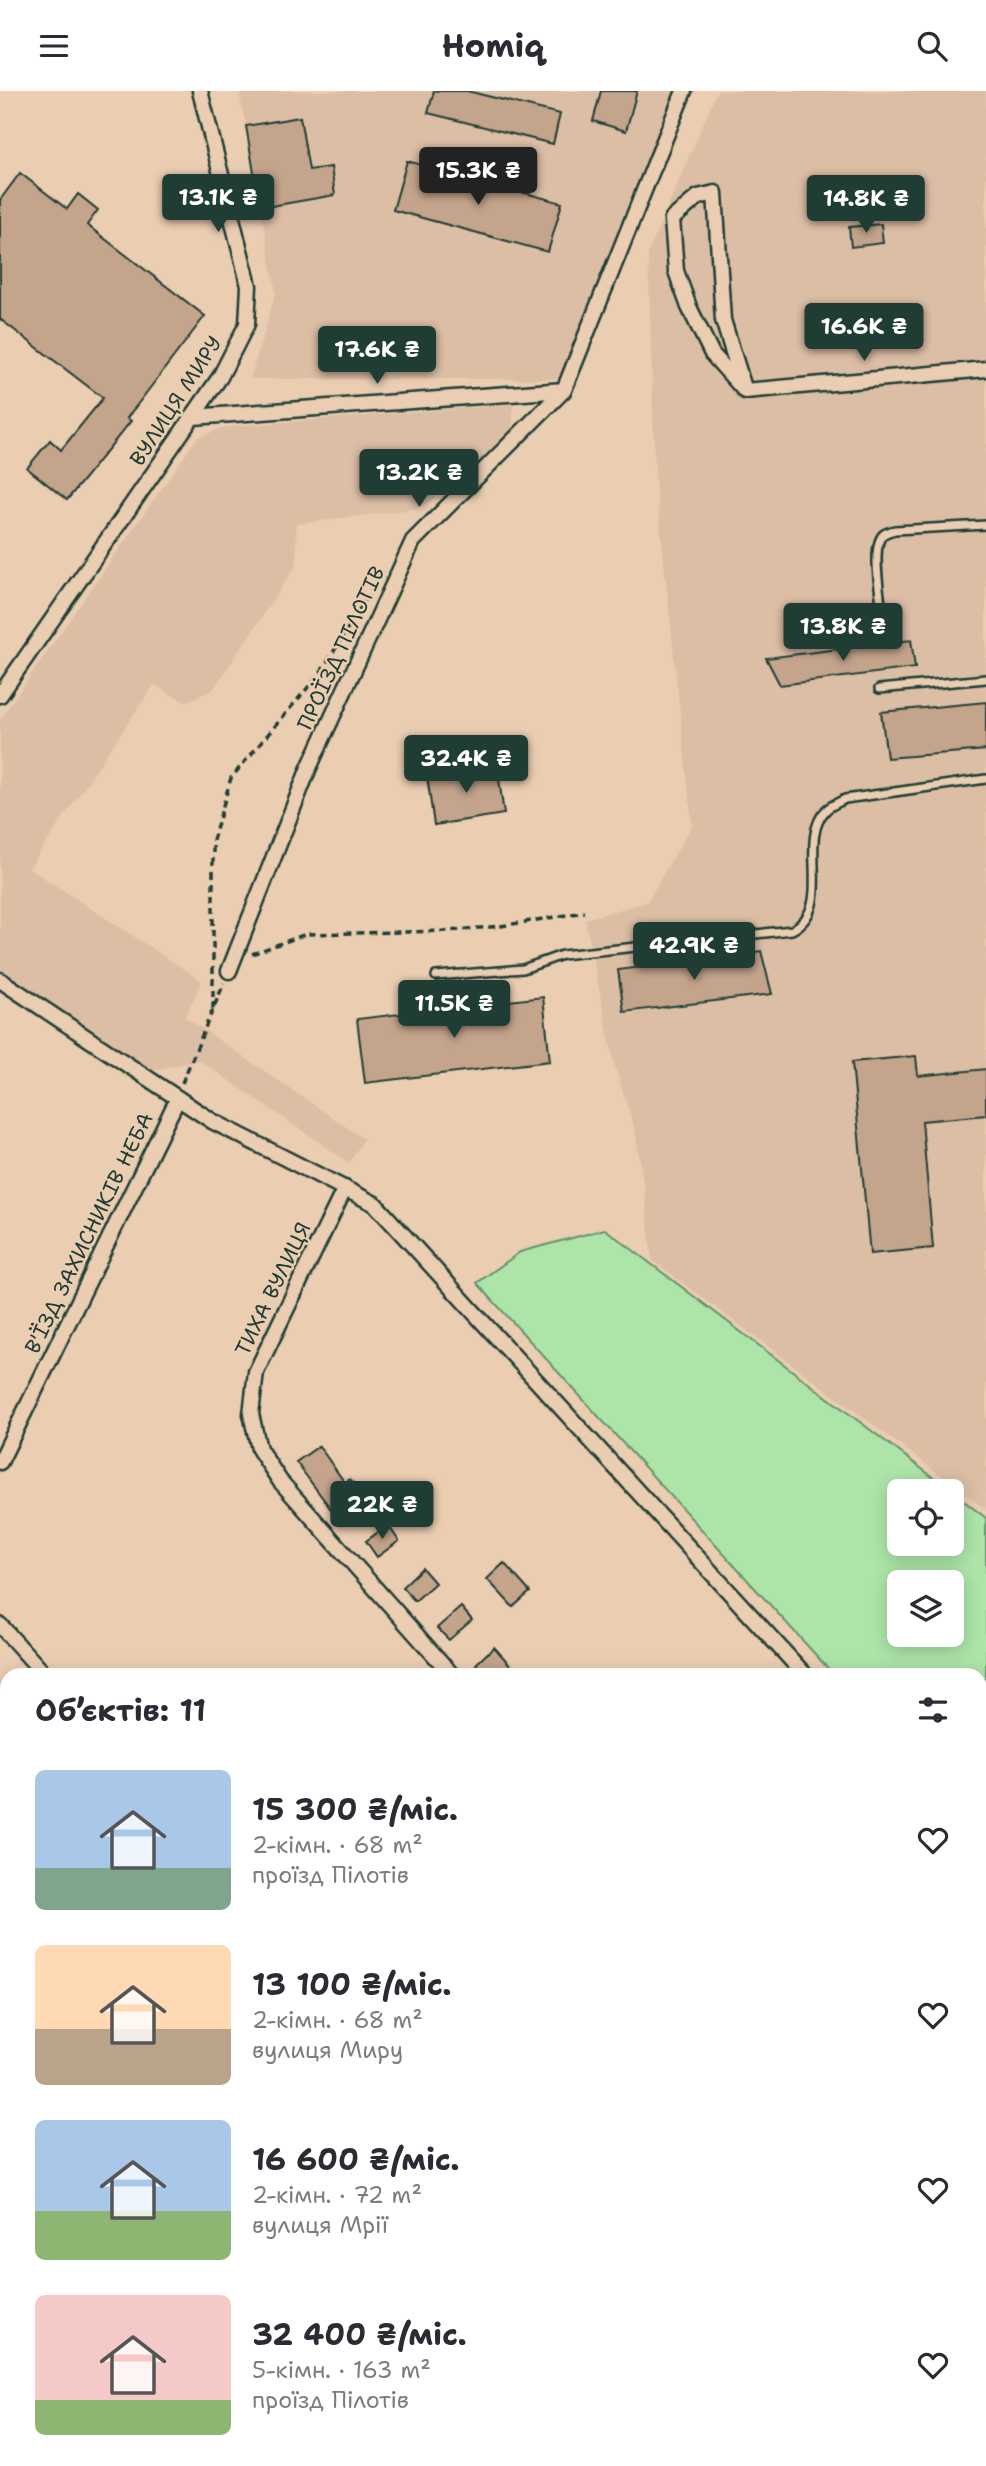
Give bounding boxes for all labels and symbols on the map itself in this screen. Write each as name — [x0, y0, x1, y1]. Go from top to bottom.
pin: 15.3K ₴ — [413, 148, 543, 207]
pin: 13.1K ₴ — [153, 174, 283, 234]
pin: 14.8K ₴ — [801, 176, 931, 235]
pin: 16.6K ₴ — [799, 303, 929, 363]
pin: 17.6K ₴ — [312, 327, 442, 386]
street label: ВУЛИЦЯ МИРУ — [123, 331, 229, 471]
pin: 13.2K ₴ — [354, 449, 484, 509]
street label: ПРОЇЗД ПІЛОТІВ — [291, 562, 391, 734]
pin: 13.8K ₴ — [778, 603, 908, 663]
pin: 32.4K ₴ — [401, 735, 531, 795]
pin: 42.9K ₴ — [629, 923, 759, 982]
pin: 11.5K ₴ — [389, 981, 519, 1040]
street label: В'ЇЗД ЗАХИСНИКІВ НЕБА — [18, 1108, 160, 1358]
street label: ТИХА ВУЛИЦЯ — [229, 1218, 317, 1360]
pin: 22K ₴ — [333, 1481, 431, 1541]

